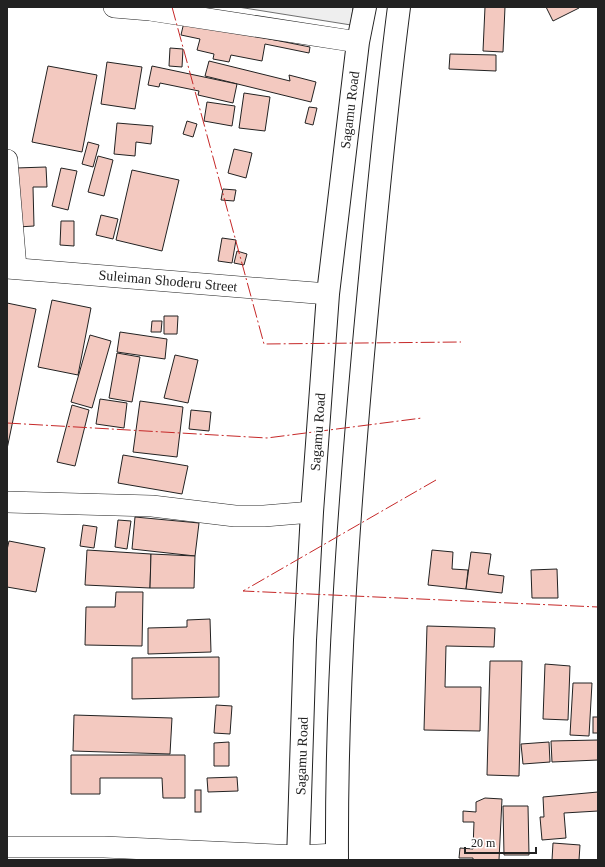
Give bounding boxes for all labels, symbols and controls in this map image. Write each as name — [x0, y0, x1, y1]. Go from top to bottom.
street label: Sagamu Road — [338, 70, 362, 150]
street label: Suleiman Shoderu Street — [98, 267, 238, 295]
street label: Sagamu Road — [308, 392, 328, 472]
street label: Sagamu Road — [293, 717, 311, 795]
scale bar — [465, 829, 536, 855]
text: 20 m — [471, 836, 496, 850]

